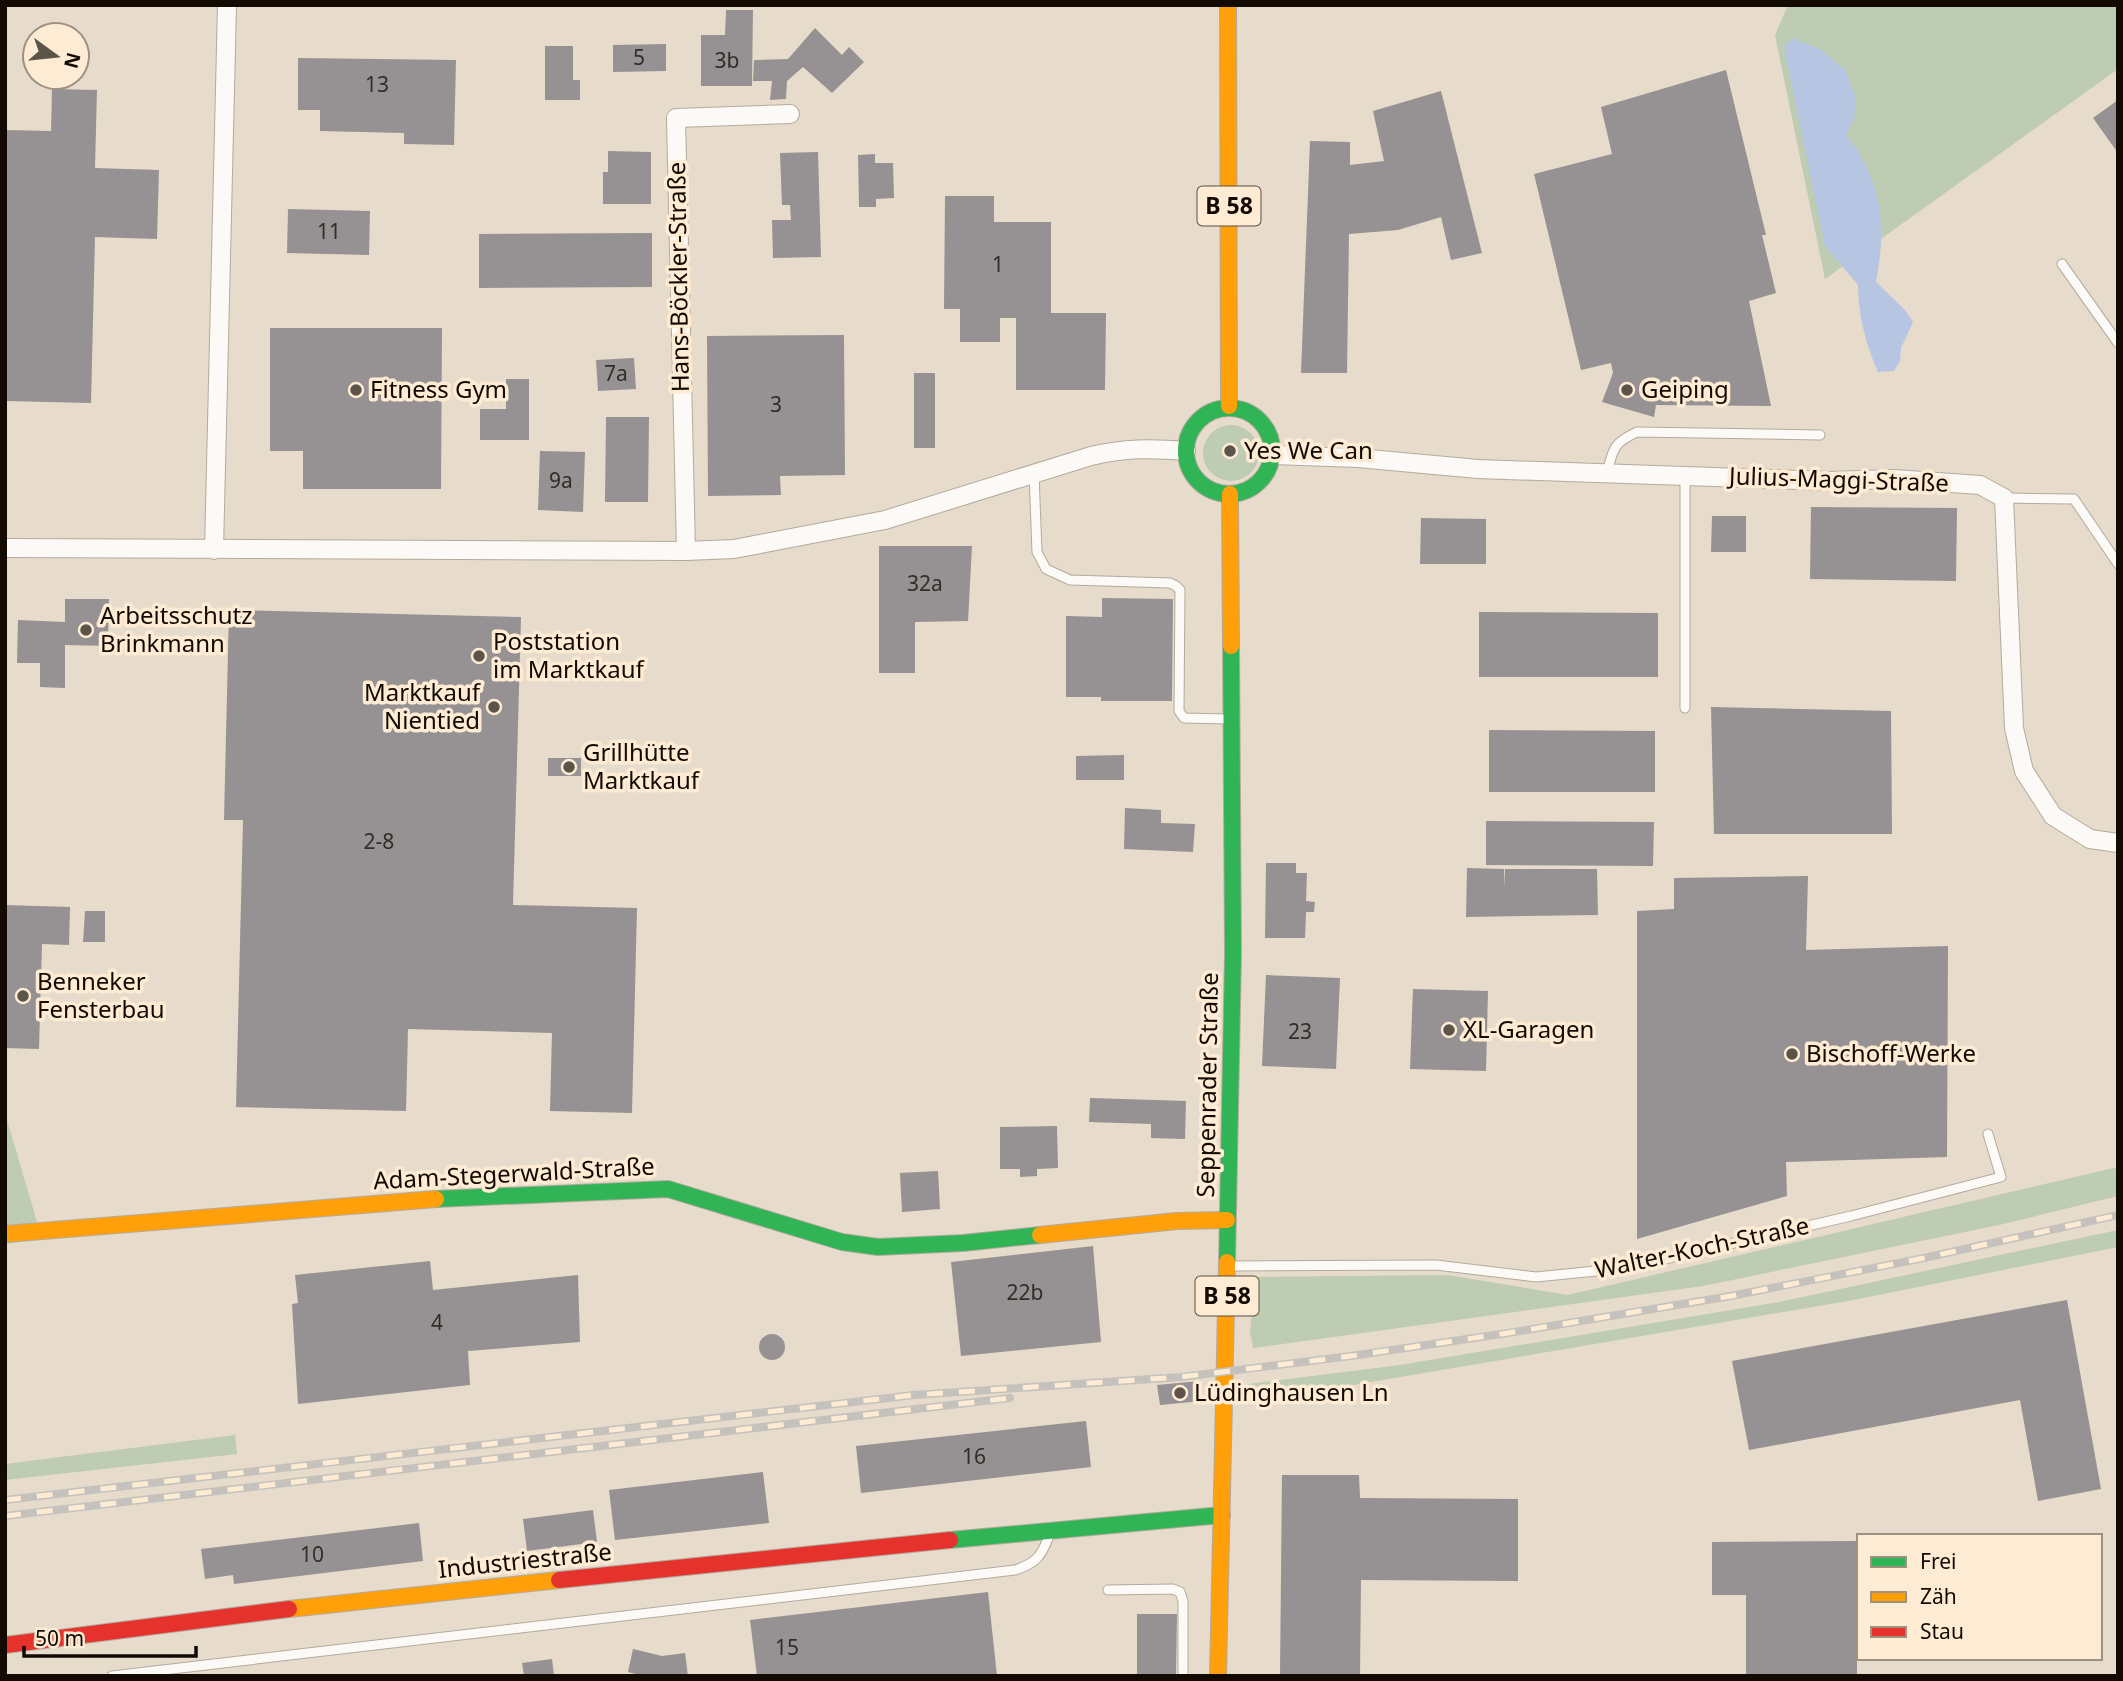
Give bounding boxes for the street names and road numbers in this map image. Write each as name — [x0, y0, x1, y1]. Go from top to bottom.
street label: Hans-Böckler-Straße — [659, 161, 696, 393]
road number: B 58 — [1198, 186, 1260, 226]
street label: Julius-Maggi-Straße — [1727, 458, 1950, 499]
street label: Seppenrader Straße — [1188, 972, 1225, 1198]
street label: Adam-Stegerwald-Straße — [372, 1149, 655, 1196]
street label: Walter-Koch-Straße — [1592, 1208, 1812, 1285]
road number: B 58 — [1196, 1276, 1258, 1316]
street label: Industriestraße — [437, 1534, 613, 1585]

